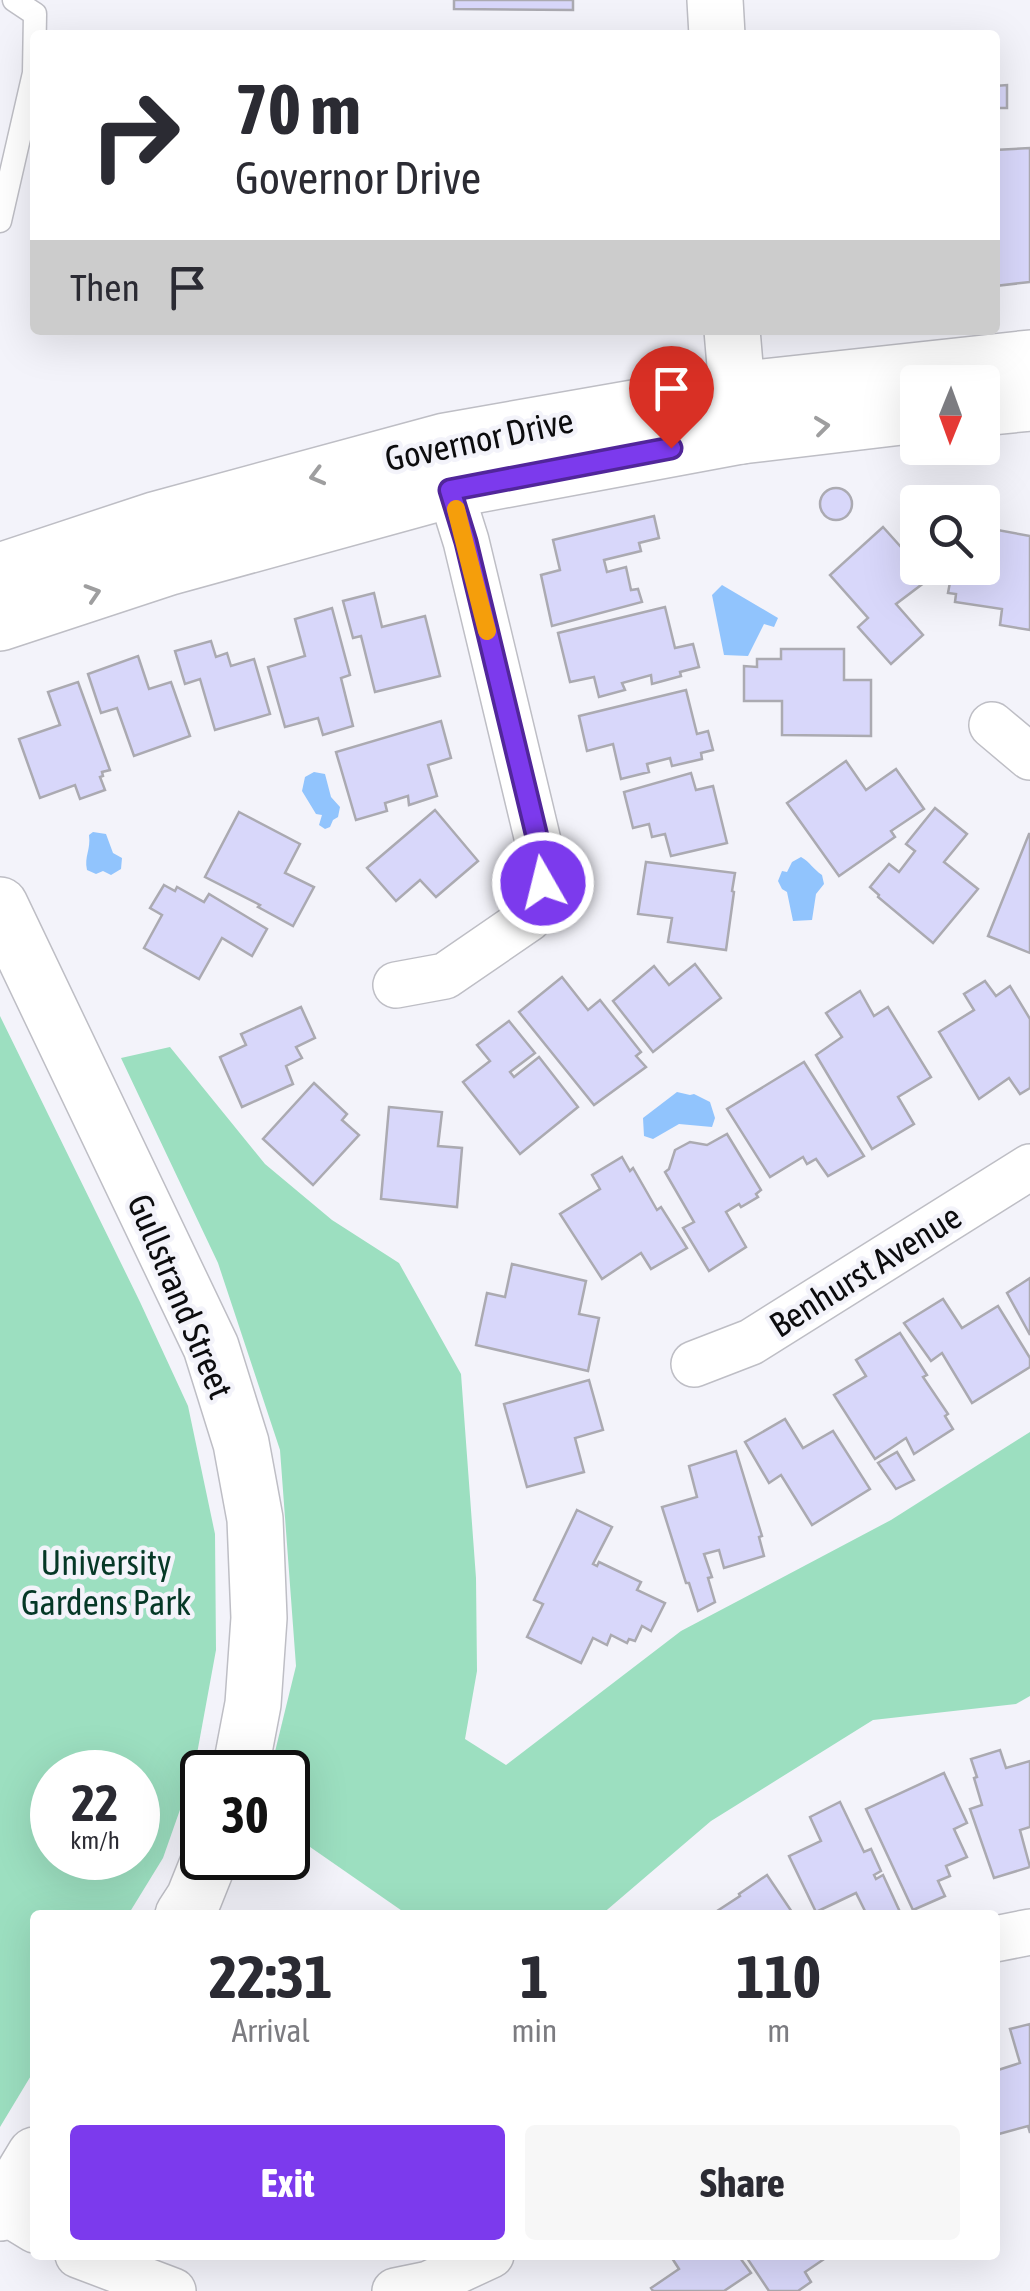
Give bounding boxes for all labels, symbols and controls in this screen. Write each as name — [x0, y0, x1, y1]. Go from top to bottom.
text: 70 m — [235, 69, 361, 149]
icon: right — [70, 70, 200, 200]
text: Governor Drive — [235, 152, 481, 204]
icon: arrive — [160, 260, 215, 315]
text: Then — [70, 266, 140, 309]
pin — [629, 346, 714, 449]
icon: arrive — [644, 361, 699, 416]
north arrow — [900, 365, 1000, 465]
map controls — [900, 365, 1000, 585]
street label: Governor Drive — [381, 400, 577, 478]
one-way arrow — [815, 416, 831, 437]
one-way arrow — [309, 464, 326, 485]
button: search — [900, 485, 1000, 585]
one-way arrow — [83, 584, 100, 604]
position arrow — [491, 831, 595, 935]
street label: Gullstrand Street — [120, 1188, 242, 1404]
street label: Benhurst Avenue — [762, 1195, 968, 1345]
park label: University Gardens Park — [21, 1542, 191, 1622]
speed limit sign: 30 — [180, 1750, 310, 1880]
text: 22 — [71, 1774, 118, 1832]
text: km/h — [70, 1826, 120, 1854]
text: 22:31 — [209, 1942, 332, 2011]
text: 1 — [520, 1942, 549, 2011]
text: 110 — [736, 1942, 821, 2011]
text: Arrival — [232, 2012, 310, 2049]
text: min — [511, 2012, 557, 2049]
text: m — [767, 2012, 790, 2049]
button: Exit — [70, 2125, 505, 2240]
button: Share — [525, 2125, 960, 2240]

